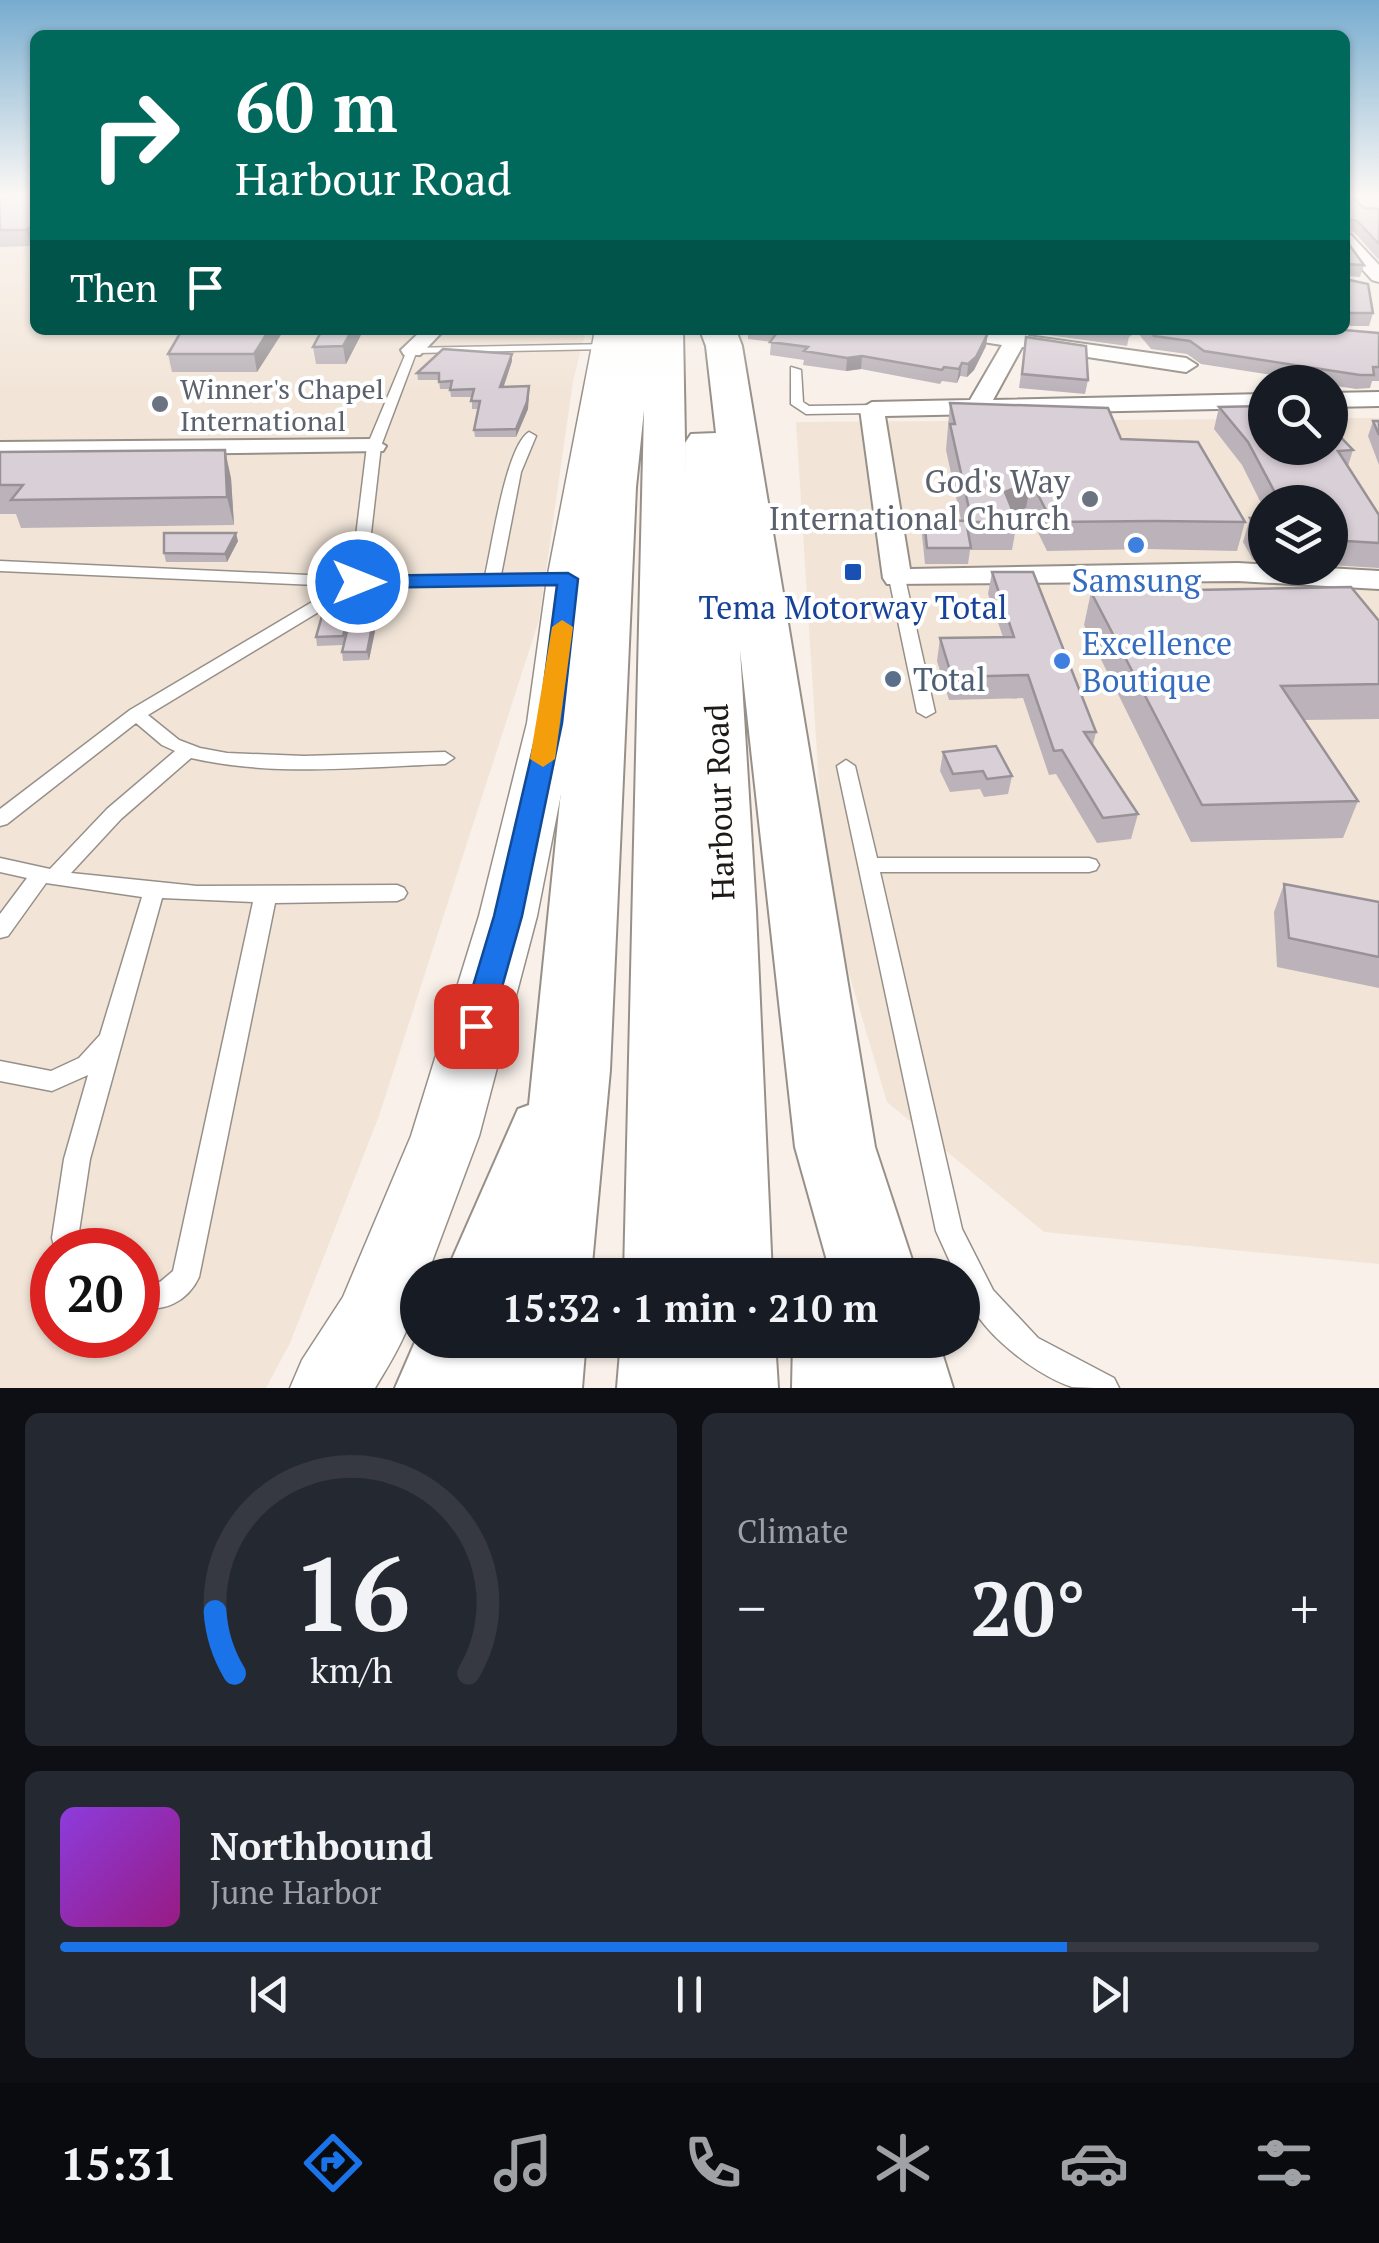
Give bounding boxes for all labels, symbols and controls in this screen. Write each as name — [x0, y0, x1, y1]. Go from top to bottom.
text: 60 m — [235, 59, 398, 152]
icon: right — [70, 70, 200, 200]
text: Harbour Road — [235, 148, 512, 208]
icon: arrive — [178, 260, 233, 315]
text: Then — [70, 263, 158, 313]
map controls — [1248, 365, 1348, 585]
button: search — [1248, 365, 1348, 465]
place label: Winner's Chapel International — [180, 370, 384, 439]
marker: Winner's Chapel International — [149, 393, 171, 415]
place label: God's Way International Church — [769, 460, 1071, 539]
button: layers — [1248, 485, 1348, 585]
marker: God's Way International Church — [1079, 488, 1101, 510]
position arrow — [306, 530, 410, 634]
marker: Samsung — [1125, 534, 1147, 556]
place label: Samsung — [1072, 559, 1202, 601]
marker: Tema Motorway Total — [842, 561, 864, 583]
place label: Tema Motorway Total — [699, 586, 1007, 628]
place label: Excellence Boutique — [1082, 622, 1232, 701]
marker: Excellence Boutique — [1051, 650, 1073, 672]
place label: Total — [913, 658, 986, 700]
marker: Total — [882, 668, 904, 690]
street label: Harbour Road — [695, 703, 743, 901]
pin — [434, 984, 519, 1069]
icon: arrive — [449, 999, 504, 1054]
speed limit sign: 20 — [30, 1228, 160, 1358]
text: 15:32 · 1 min · 210 m — [502, 1283, 878, 1333]
text: Climate — [737, 1510, 849, 1552]
text: 16 — [292, 1523, 410, 1661]
text: 20° — [970, 1558, 1086, 1657]
text: − — [737, 1571, 766, 1644]
text: + — [1290, 1571, 1319, 1644]
text: km/h — [310, 1646, 392, 1693]
text: Northbound — [210, 1821, 433, 1871]
text: June Harbor — [210, 1871, 381, 1913]
icon: previous — [242, 1967, 297, 2022]
icon: pause — [662, 1967, 717, 2022]
icon: next — [1082, 1967, 1137, 2022]
icon: directions — [298, 2128, 368, 2198]
icon: music — [488, 2128, 558, 2198]
icon: phone — [678, 2128, 748, 2198]
icon: climate — [868, 2128, 938, 2198]
icon: car — [1059, 2128, 1129, 2198]
icon: filters — [1249, 2128, 1319, 2198]
text: 15:31 — [60, 2133, 177, 2193]

